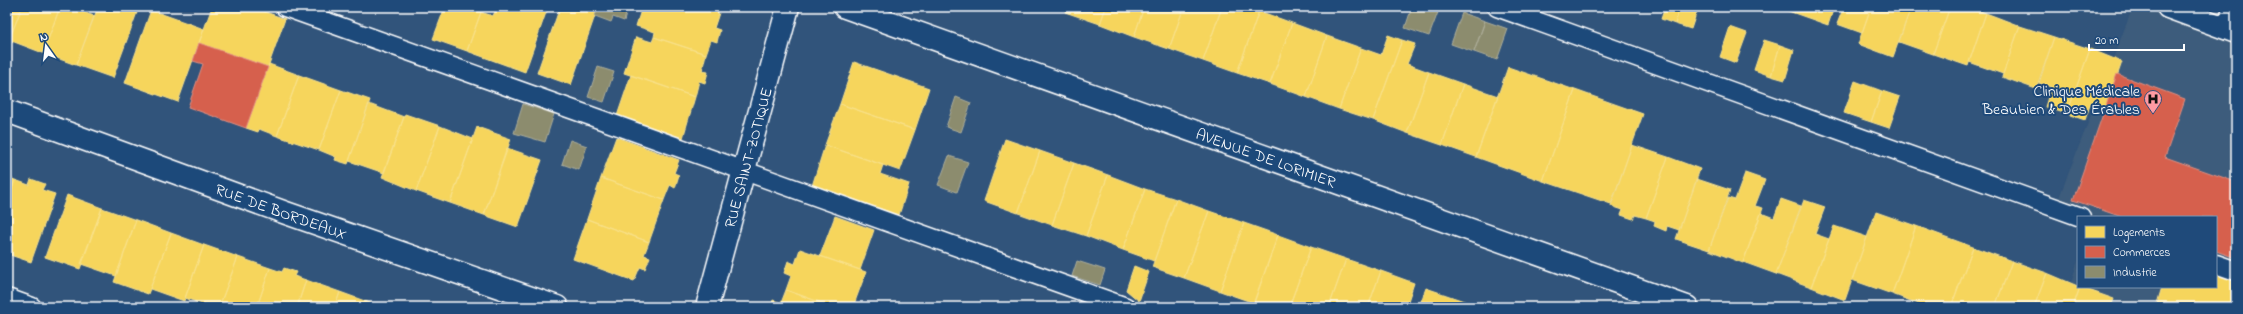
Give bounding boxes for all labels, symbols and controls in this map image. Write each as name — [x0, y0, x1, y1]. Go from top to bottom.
north arrow — [26, 26, 66, 66]
scale bar — [2089, 26, 2184, 52]
text: N — [38, 29, 49, 46]
text: 20 m — [2095, 32, 2118, 50]
place label: Clinique Médicale Beaubien & Des Érables — [1981, 80, 2141, 122]
street label: RUE SAINT-ZOTIQUE — [719, 85, 780, 231]
hospital icon: Clinique Médicale Beaubien & Des Érables — [2143, 89, 2163, 114]
street label: AVENUE DE LORIMIER — [1192, 123, 1339, 195]
street label: RUE DE BORDEAUX — [212, 178, 350, 247]
legend — [2077, 216, 2217, 288]
text: Logements — [2113, 224, 2165, 243]
text: Commerces — [2113, 244, 2170, 262]
text: Industrie — [2113, 264, 2157, 282]

